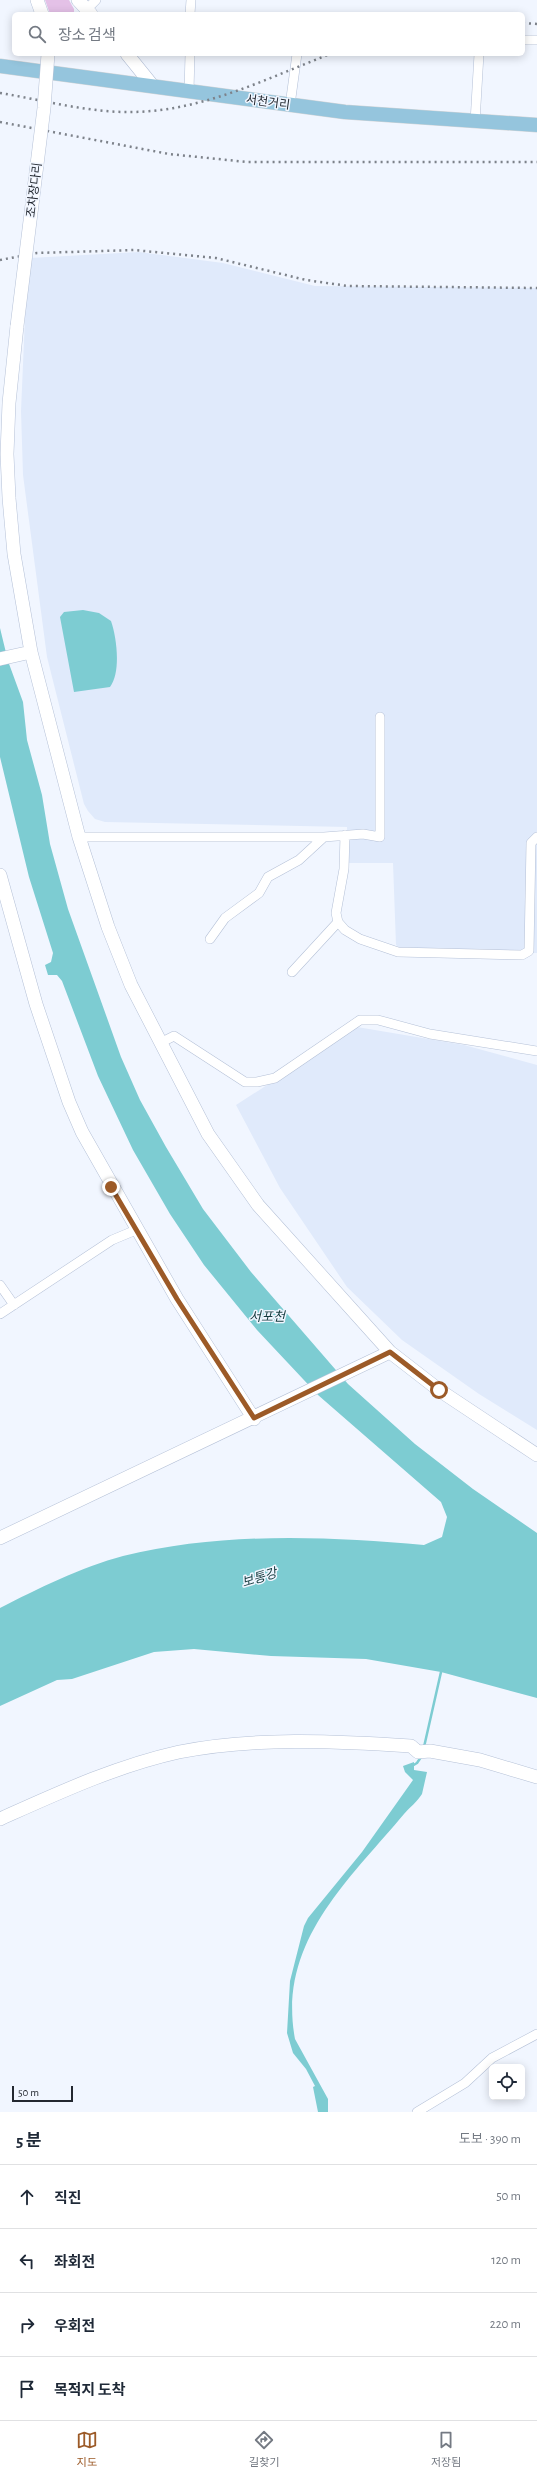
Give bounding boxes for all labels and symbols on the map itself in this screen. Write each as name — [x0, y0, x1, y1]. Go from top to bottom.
street label: 서천거리 — [245, 92, 291, 111]
street label: 조차장다리 — [25, 162, 43, 218]
route end — [102, 1178, 120, 1196]
water label: 서포천 — [249, 1310, 286, 1324]
route start — [430, 1381, 448, 1399]
water label: 보통강 — [240, 1565, 280, 1590]
scale bar — [12, 2084, 73, 2103]

